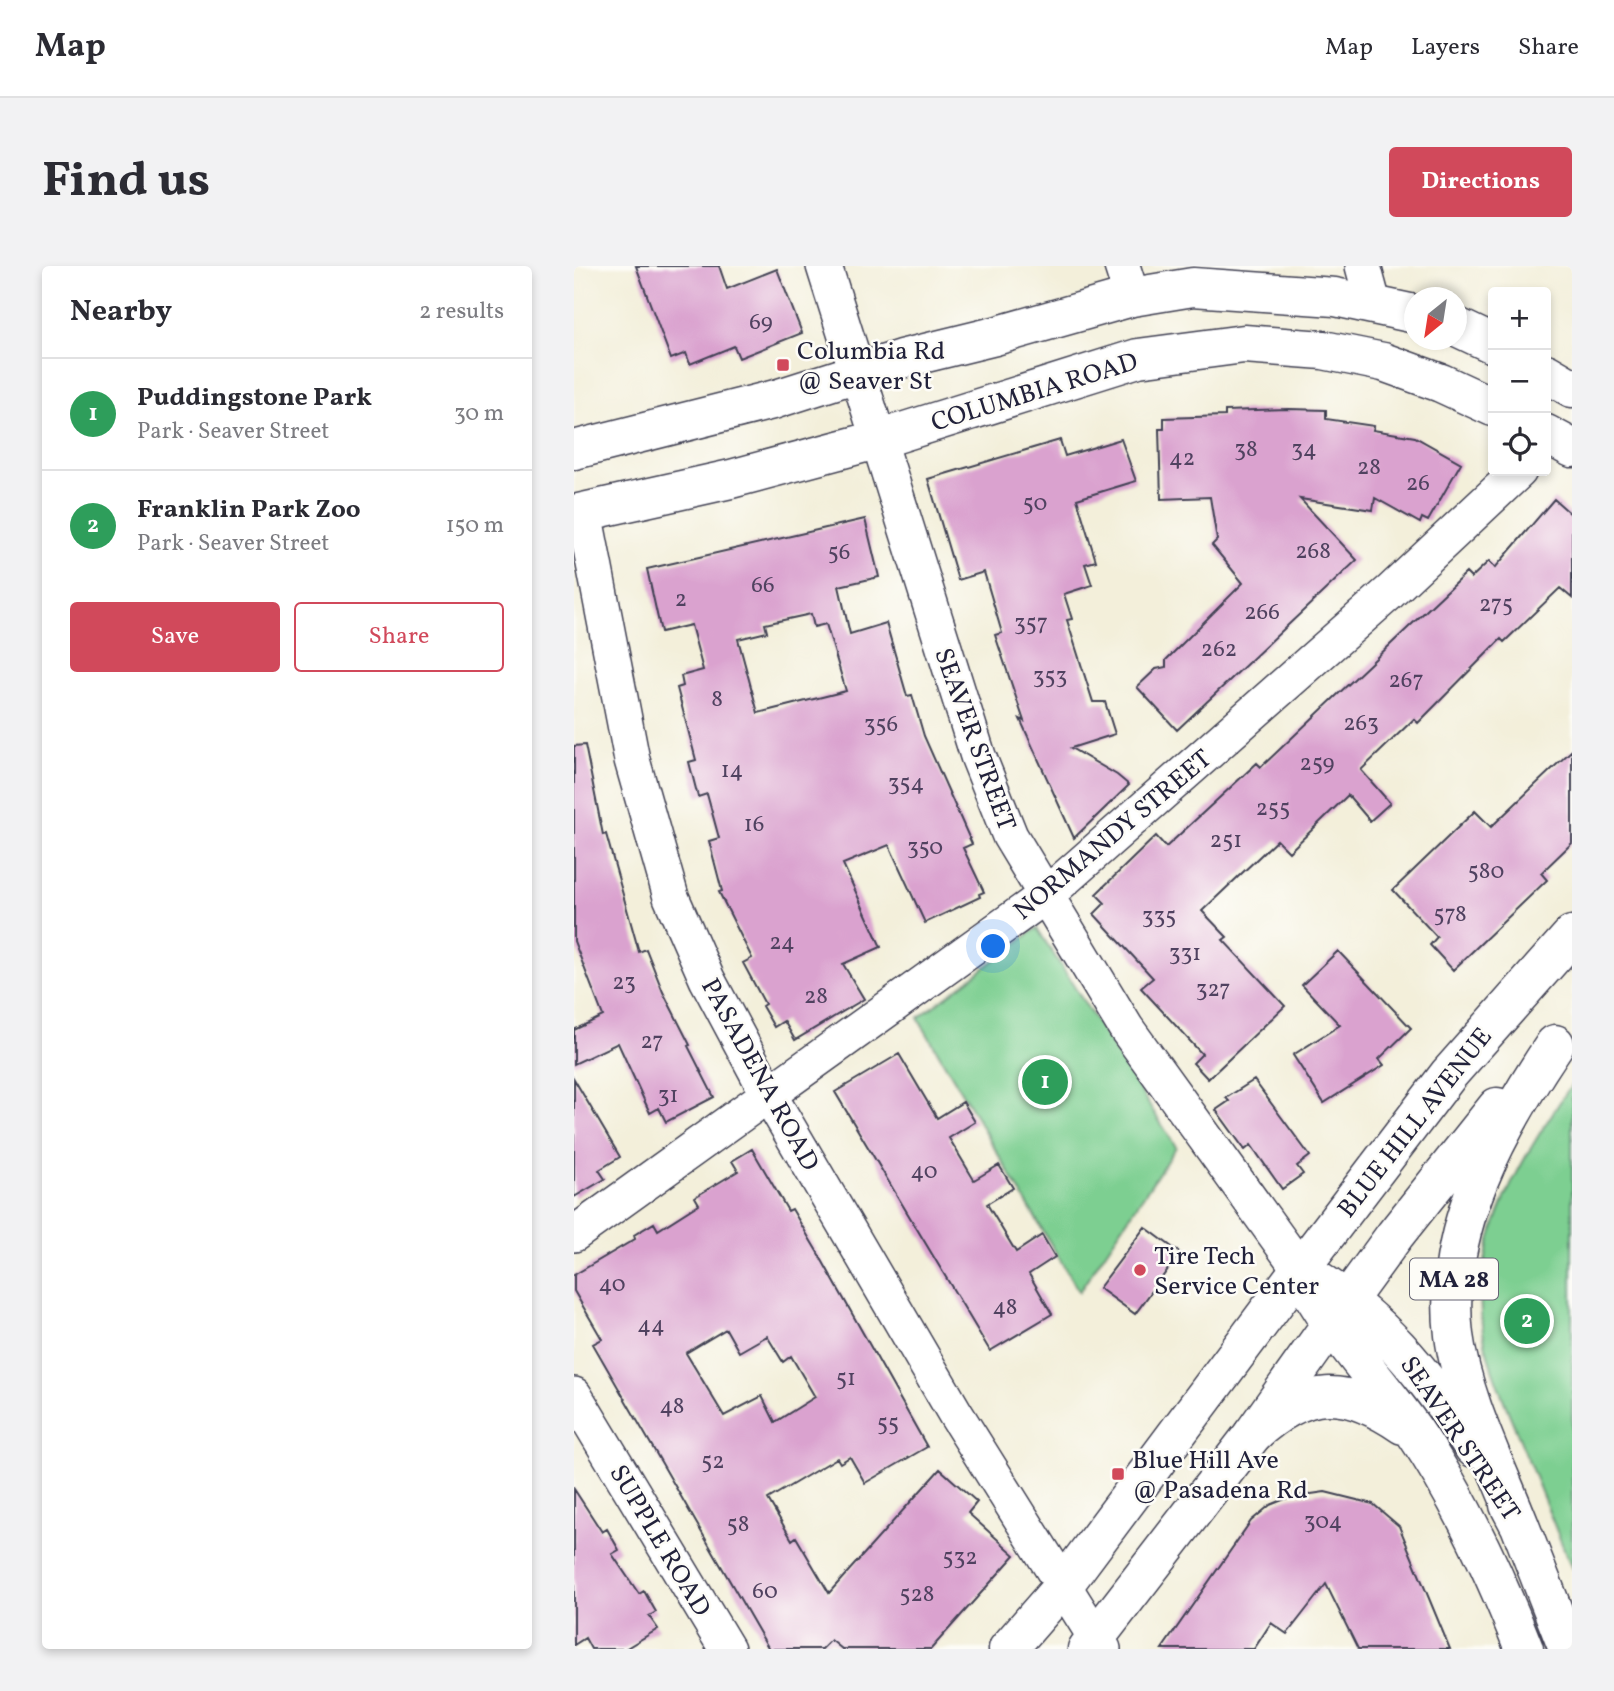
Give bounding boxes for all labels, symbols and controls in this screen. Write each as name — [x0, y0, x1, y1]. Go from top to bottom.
text: Map — [35, 25, 106, 71]
text: Map — [1325, 31, 1373, 65]
text: Layers — [1411, 31, 1480, 65]
text: Share — [1518, 31, 1579, 65]
button: Directions — [1389, 147, 1572, 217]
text: Find us — [42, 148, 210, 217]
north arrow — [1404, 287, 1467, 350]
map controls — [1488, 287, 1551, 476]
button: + — [1488, 287, 1551, 350]
text: Nearby — [70, 291, 172, 333]
text: 2 results — [419, 296, 504, 328]
house number: 69 — [749, 307, 773, 339]
place label: Columbia Rd @ Seaver St — [797, 334, 945, 400]
street label: COLUMBIA ROAD — [927, 344, 1142, 441]
button: − — [1488, 350, 1551, 413]
marker: Columbia Rd @ Seaver St — [775, 357, 791, 373]
text: Puddingstone Park — [137, 380, 372, 416]
text: 1 — [88, 398, 98, 430]
text: 30 m — [454, 398, 504, 430]
button: locate — [1488, 413, 1551, 476]
text: Park · Seaver Street — [137, 416, 329, 448]
house number: 38 — [1234, 434, 1258, 466]
house number: 34 — [1291, 434, 1317, 466]
house number: 42 — [1169, 443, 1195, 475]
house number: 28 — [1357, 452, 1381, 484]
house number: 26 — [1406, 468, 1430, 500]
house number: 50 — [1023, 488, 1047, 520]
text: Franklin Park Zoo — [137, 492, 361, 528]
text: 2 — [87, 510, 99, 542]
text: 150 m — [446, 510, 504, 542]
text: Park · Seaver Street — [137, 528, 329, 560]
house number: 268 — [1295, 536, 1331, 568]
house number: 56 — [828, 537, 850, 569]
house number: 66 — [751, 570, 775, 602]
house number: 2 — [675, 584, 687, 616]
house number: 275 — [1479, 589, 1513, 621]
house number: 266 — [1244, 597, 1280, 629]
button: Save — [70, 602, 280, 672]
button: Share — [294, 602, 504, 672]
house number: 357 — [1014, 608, 1048, 640]
house number: 262 — [1201, 634, 1237, 666]
street label: SEAVER STREET — [924, 643, 1024, 836]
house number: 353 — [1033, 661, 1067, 693]
house number: 267 — [1388, 665, 1424, 697]
house number: 8 — [711, 684, 723, 716]
house number: 263 — [1343, 708, 1379, 740]
house number: 356 — [864, 709, 898, 741]
street label: NORMANDY STREET — [1007, 742, 1220, 929]
house number: 259 — [1300, 748, 1335, 780]
house number: 14 — [721, 755, 743, 787]
house number: 354 — [888, 768, 924, 800]
house number: 255 — [1256, 793, 1290, 825]
house number: 16 — [744, 809, 764, 841]
house number: 251 — [1210, 825, 1242, 857]
house number: 350 — [907, 832, 943, 864]
house number: 580 — [1468, 856, 1504, 888]
house number: 578 — [1433, 899, 1467, 931]
house number: 335 — [1142, 901, 1176, 933]
house number: 24 — [769, 927, 795, 959]
your location — [976, 929, 1010, 963]
house number: 331 — [1169, 938, 1201, 970]
house number: 23 — [612, 967, 636, 999]
street label: PASADENA ROAD — [691, 972, 827, 1178]
house number: 327 — [1196, 974, 1230, 1006]
house number: 28 — [804, 981, 828, 1013]
street label: BLUE HILL AVENUE — [1330, 1021, 1501, 1226]
house number: 27 — [641, 1026, 663, 1058]
pin: 1 — [1022, 1056, 1068, 1108]
house number: 31 — [658, 1080, 678, 1112]
house number: 40 — [910, 1156, 938, 1188]
place label: Tire Tech Service Center — [1154, 1239, 1319, 1305]
road number: MA 28 — [1410, 1259, 1498, 1300]
marker: Tire Tech Service Center — [1132, 1262, 1148, 1278]
house number: 40 — [598, 1269, 626, 1301]
house number: 48 — [993, 1292, 1017, 1324]
pin: 2 — [1504, 1295, 1550, 1347]
house number: 44 — [637, 1310, 665, 1342]
street label: SEAVER STREET — [1391, 1349, 1528, 1529]
house number: 51 — [836, 1363, 856, 1395]
house number: 48 — [660, 1391, 684, 1423]
house number: 55 — [877, 1408, 899, 1440]
place label: Blue Hill Ave @ Pasadena Rd — [1132, 1443, 1308, 1509]
house number: 52 — [701, 1446, 725, 1478]
street label: SUPPLE ROAD — [600, 1458, 719, 1624]
marker: Blue Hill Ave @ Pasadena Rd — [1110, 1466, 1126, 1482]
house number: 304 — [1304, 1506, 1342, 1538]
house number: 58 — [727, 1509, 749, 1541]
house number: 532 — [942, 1542, 978, 1574]
house number: 60 — [752, 1576, 778, 1608]
house number: 528 — [899, 1579, 935, 1611]

